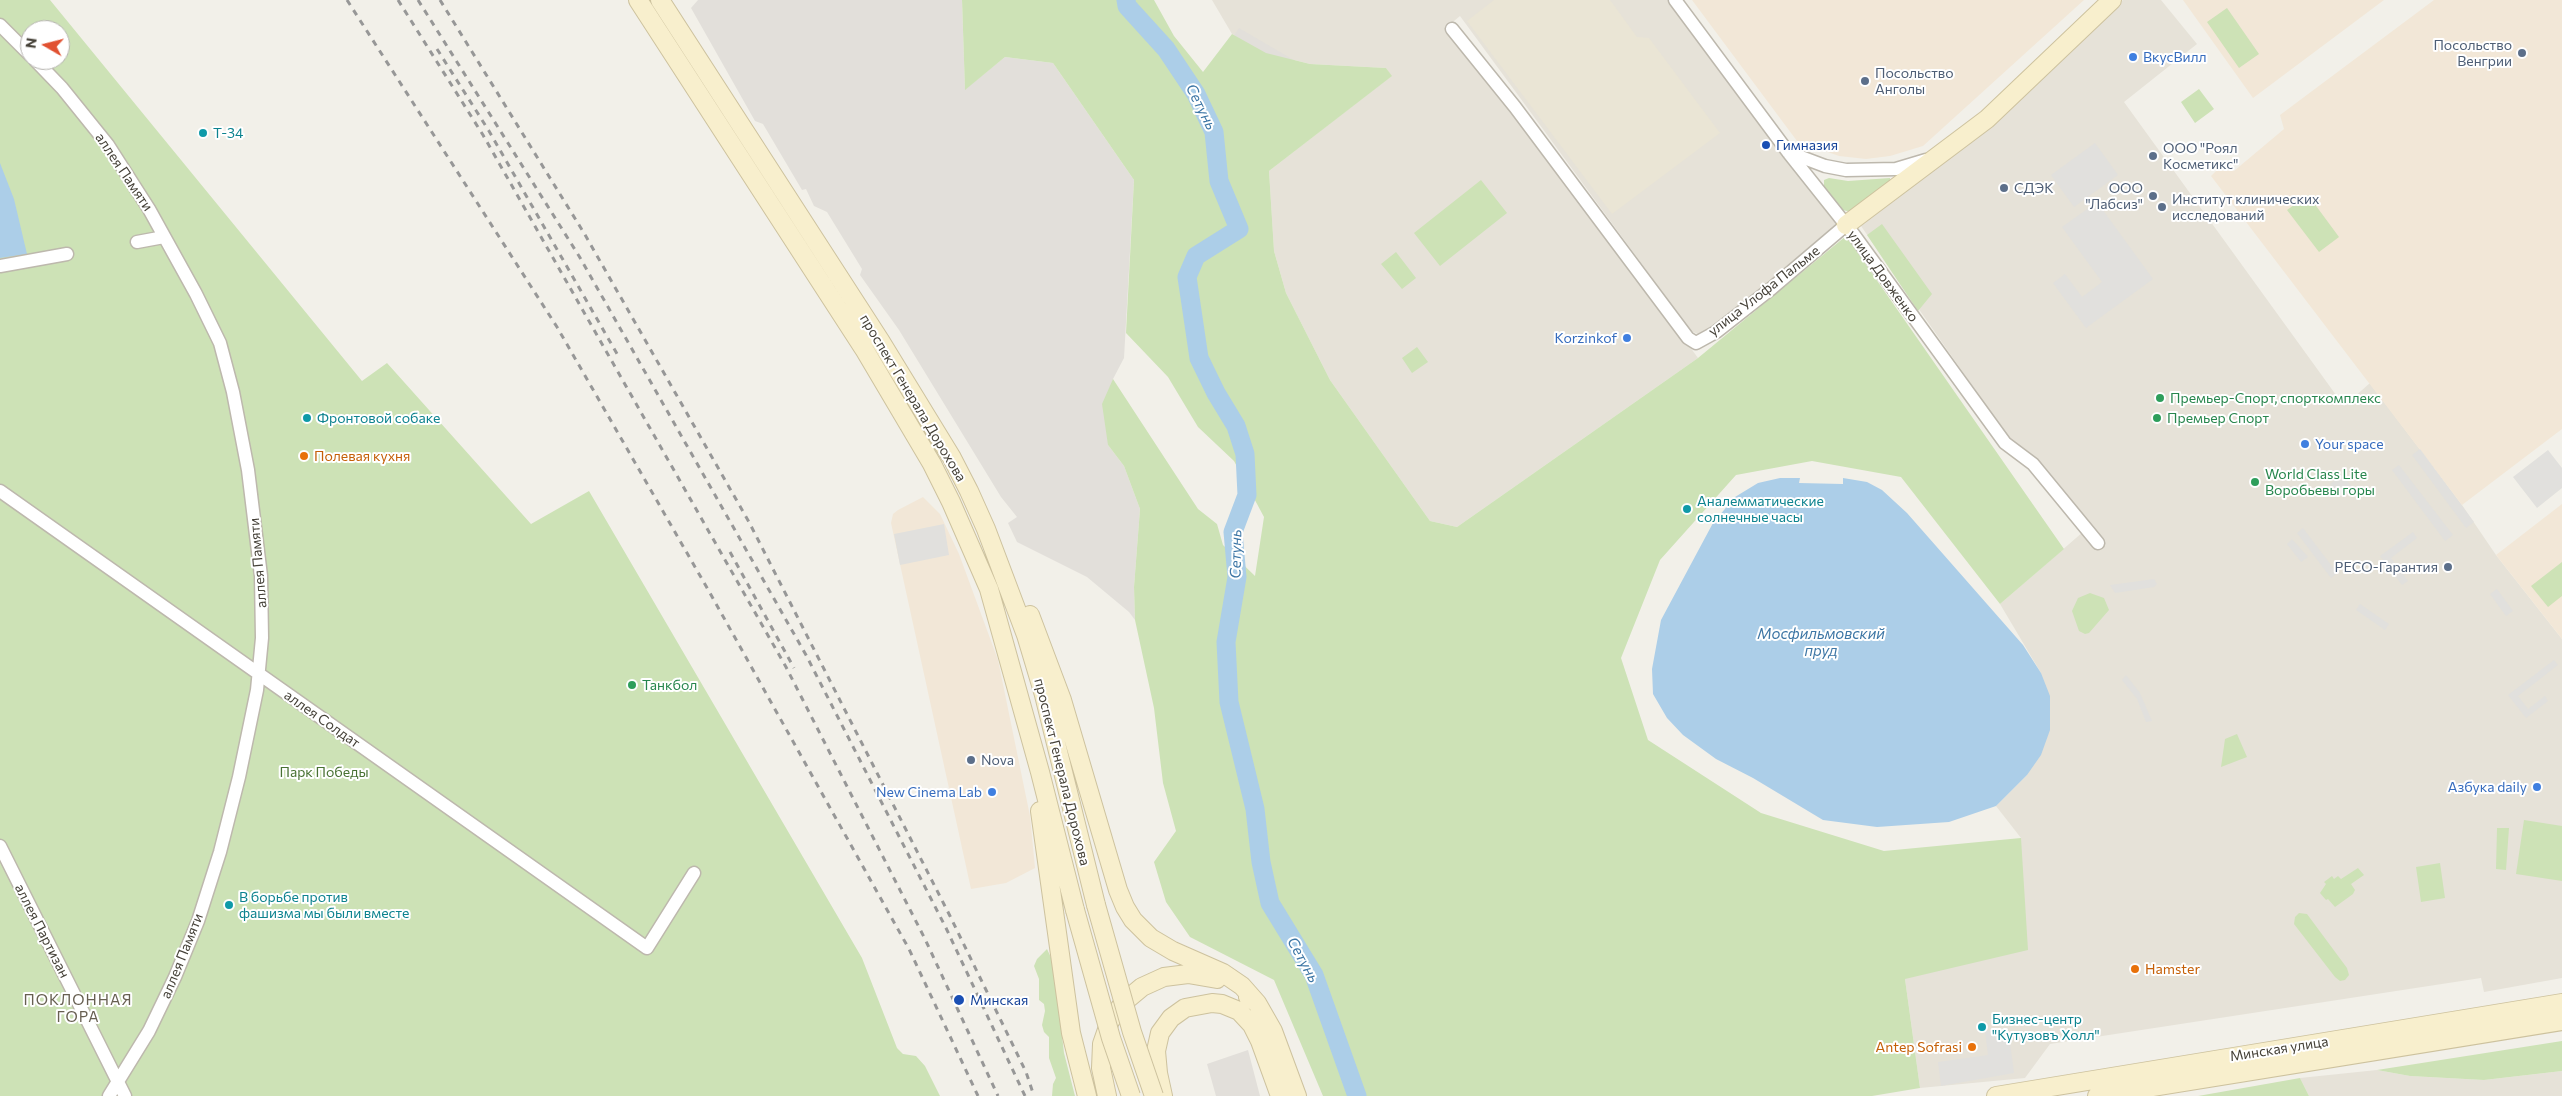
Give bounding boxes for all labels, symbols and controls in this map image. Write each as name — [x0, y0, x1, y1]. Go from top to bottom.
north arrow — [20, 20, 70, 70]
text: N — [21, 37, 40, 49]
place label: Посольство Венгрии — [2433, 37, 2512, 70]
marker: Посольство Венгрии — [2516, 47, 2528, 59]
place label: ВкусВилл — [2143, 49, 2207, 65]
marker: ВкусВилл — [2127, 51, 2139, 63]
place label: Посольство Анголы — [1875, 65, 1954, 98]
marker: Посольство Анголы — [1859, 75, 1871, 87]
water label: Сетунь — [1182, 81, 1220, 133]
place label: Т-34 — [213, 125, 243, 141]
marker: Т-34 — [197, 127, 209, 139]
street label: аллея Памяти — [92, 130, 156, 214]
place label: Гимназия — [1776, 137, 1838, 153]
marker: Гимназия — [1760, 139, 1772, 151]
place label: ООО "Роял Косметикс" — [2163, 140, 2238, 172]
marker: ООО "Роял Косметикс" — [2147, 150, 2159, 162]
place label: СДЭК — [2014, 180, 2054, 196]
place label: ООО "Лабсиз" — [2085, 180, 2143, 212]
marker: СДЭК — [1998, 182, 2010, 194]
marker: ООО "Лабсиз" — [2147, 190, 2159, 202]
place label: Институт клинических исследований — [2172, 191, 2319, 223]
marker: Институт клинических исследований — [2156, 201, 2168, 213]
street label: улица Довженко — [1844, 227, 1922, 325]
street label: улица Улофа Пальме — [1705, 242, 1823, 340]
street label: проспект Генерала Дорохова — [856, 311, 970, 485]
place label: Korzinkof — [1555, 330, 1617, 346]
marker: Korzinkof — [1621, 332, 1633, 344]
place label: Премьер-Спорт, спорткомплекс — [2170, 390, 2381, 406]
marker: Премьер-Спорт, спорткомплекс — [2154, 392, 2166, 404]
place label: Фронтовой собаке — [317, 410, 440, 426]
place label: Премьер Спорт — [2167, 410, 2269, 426]
marker: Фронтовой собаке — [301, 412, 313, 424]
marker: Премьер Спорт — [2151, 412, 2163, 424]
place label: Your space — [2315, 436, 2384, 452]
marker: Your space — [2299, 438, 2311, 450]
place label: Полевая кухня — [314, 448, 410, 464]
marker: Полевая кухня — [298, 450, 310, 462]
place label: World Class Lite Воробьевы горы — [2265, 466, 2375, 498]
marker: World Class Lite Воробьевы горы — [2249, 476, 2261, 488]
place label: Аналемматические солнечные часы — [1697, 493, 1824, 526]
marker: Аналемматические солнечные часы — [1681, 503, 1693, 515]
street label: аллея Памяти — [246, 517, 270, 609]
water label: Сетунь — [1227, 529, 1245, 579]
place label: РЕСО-Гарантия — [2335, 559, 2438, 575]
marker: РЕСО-Гарантия — [2442, 561, 2454, 573]
water label: Мосфильмовский пруд — [1757, 625, 1885, 660]
place label: Танкбол — [642, 677, 697, 693]
street label: проспект Генерала Дорохова — [1031, 677, 1093, 867]
marker: Танкбол — [626, 679, 638, 691]
street label: аллея Солдат — [281, 687, 363, 751]
place label: Nova — [981, 752, 1014, 768]
marker: Nova — [965, 754, 977, 766]
park label: Парк Победы — [279, 764, 369, 780]
place label: Азбука daily — [2448, 779, 2527, 795]
marker: Азбука daily — [2531, 781, 2543, 793]
place label: New Cinema Lab — [876, 784, 982, 800]
marker: New Cinema Lab — [986, 786, 998, 798]
street label: аллея Партизан — [11, 881, 73, 981]
place label: В борьбе против фашизма мы были вместе — [239, 889, 409, 922]
marker: В борьбе против фашизма мы были вместе — [223, 899, 235, 911]
street label: аллея Памяти — [157, 911, 207, 1001]
water label: Сетунь — [1283, 934, 1323, 986]
place label: Hamster — [2145, 961, 2200, 977]
marker: Hamster — [2129, 963, 2141, 975]
district label: ПОКЛОННАЯ ГОРА — [22, 991, 134, 1026]
place label: Минская — [970, 992, 1028, 1008]
marker: Минская — [952, 993, 966, 1007]
place label: Бизнес-центр "Кутузовъ Холл" — [1992, 1011, 2100, 1044]
marker: Бизнес-центр "Кутузовъ Холл" — [1976, 1021, 1988, 1033]
street label: Минская улица — [2229, 1033, 2329, 1065]
place label: Antep Sofrasi — [1876, 1039, 1962, 1055]
marker: Antep Sofrasi — [1966, 1041, 1978, 1053]

